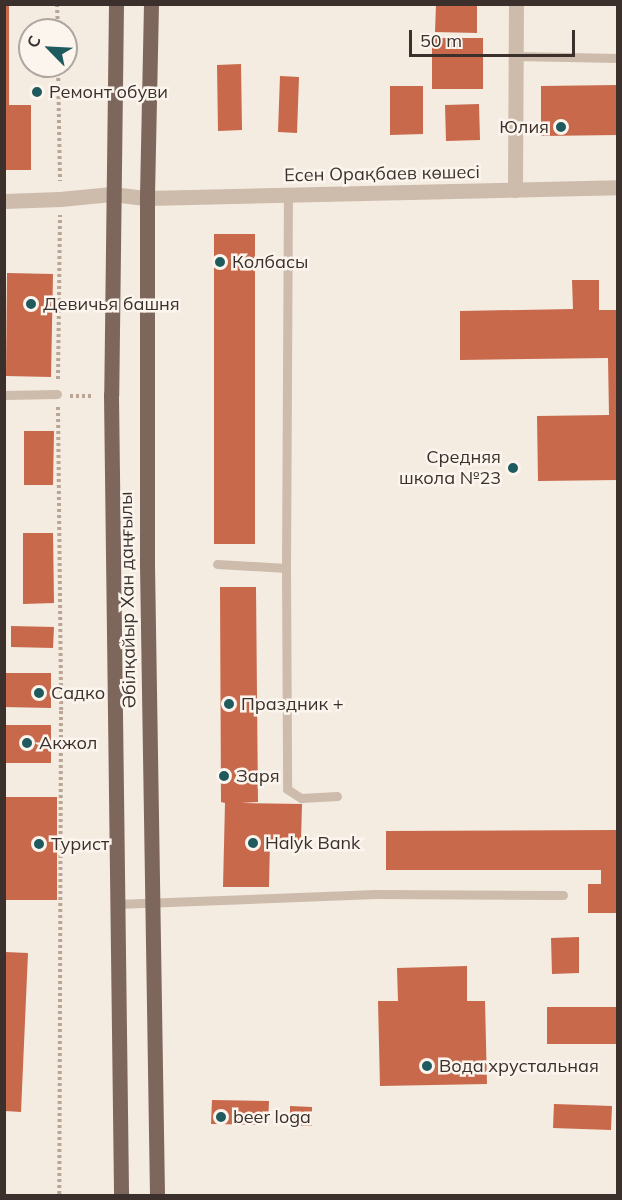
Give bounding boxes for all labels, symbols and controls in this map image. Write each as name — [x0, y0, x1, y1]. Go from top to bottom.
north arrow — [18, 18, 78, 78]
scale bar — [412, 18, 578, 56]
text: 50 m — [420, 29, 462, 52]
text: С — [22, 32, 45, 51]
place label: Ремонт обуви — [49, 81, 168, 103]
marker: Ремонт обуви — [30, 85, 44, 99]
place label: Юлия — [499, 116, 549, 138]
marker: Юлия — [554, 120, 568, 134]
street label: Есен Орақбаев көшесі — [284, 161, 480, 187]
place label: Колбасы — [232, 251, 308, 273]
marker: Колбасы — [213, 255, 227, 269]
place label: Девичья башня — [43, 293, 180, 315]
marker: Девичья башня — [24, 297, 38, 311]
place label: Средняя школа №23 — [399, 447, 501, 490]
marker: Средняя школа №23 — [506, 461, 520, 475]
street label: Әбілқайыр Хан даңғылы — [115, 491, 141, 709]
place label: Садко — [51, 682, 105, 704]
marker: Садко — [32, 686, 46, 700]
place label: Праздник + — [241, 693, 344, 715]
marker: Праздник + — [222, 697, 236, 711]
place label: Акжол — [39, 732, 97, 754]
marker: Акжол — [20, 736, 34, 750]
place label: Заря — [236, 765, 280, 787]
marker: Заря — [217, 769, 231, 783]
place label: Halyk Bank — [265, 832, 360, 854]
place label: Турист — [51, 833, 109, 855]
marker: Halyk Bank — [246, 836, 260, 850]
marker: Турист — [32, 837, 46, 851]
place label: Вода хрустальная — [439, 1055, 599, 1077]
marker: Вода хрустальная — [420, 1059, 434, 1073]
place label: beer loga — [233, 1106, 311, 1128]
marker: beer loga — [214, 1110, 228, 1124]

